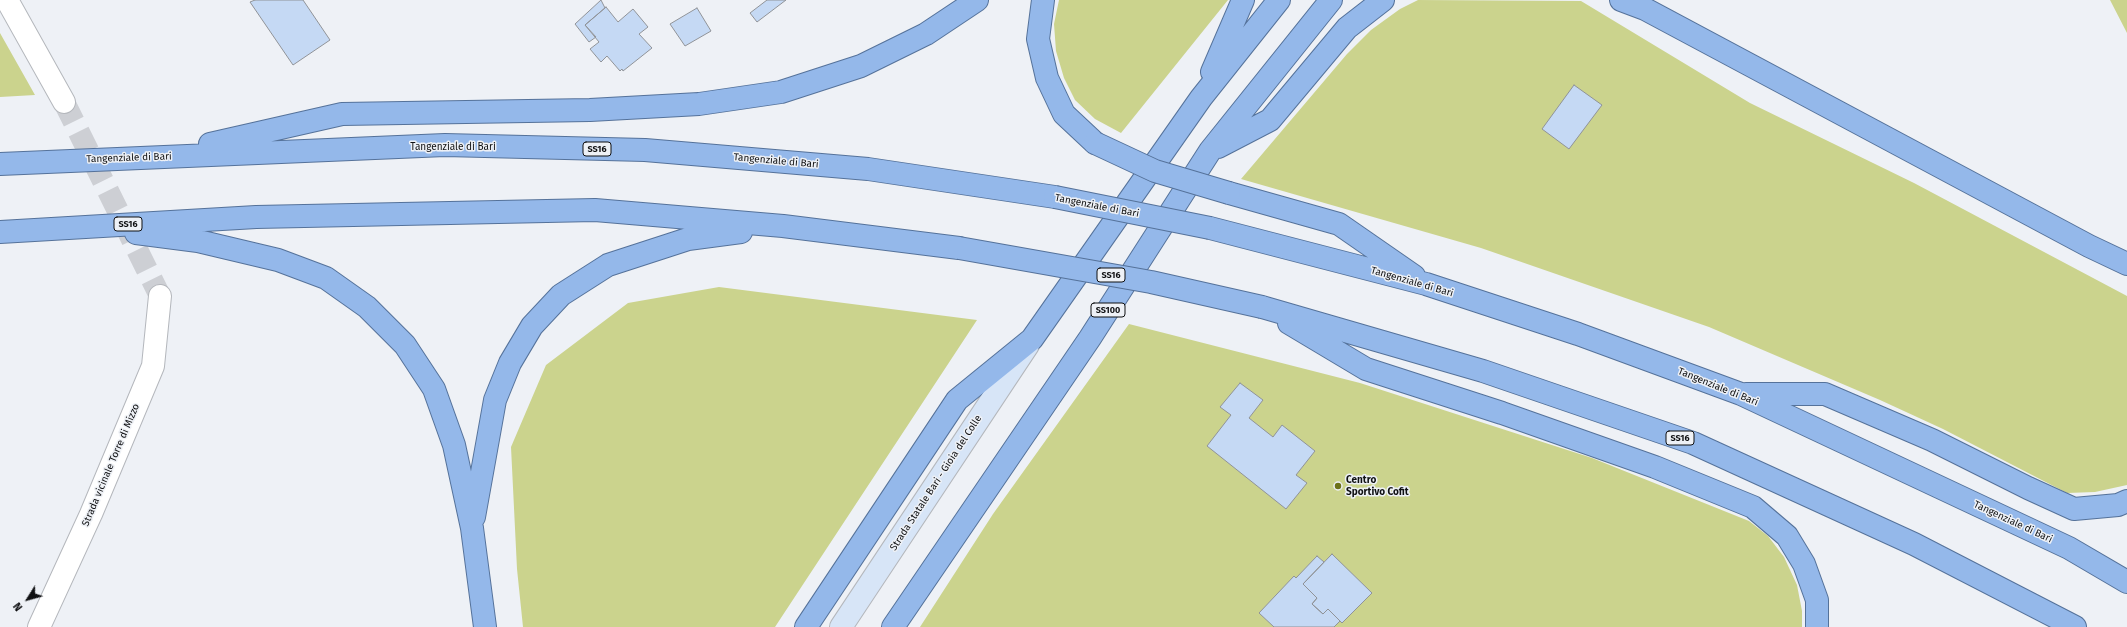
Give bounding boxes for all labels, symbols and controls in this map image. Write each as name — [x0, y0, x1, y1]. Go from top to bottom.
street label: Tangenziale di Bari — [410, 141, 496, 153]
road number: SS16 — [583, 142, 611, 156]
street label: Tangenziale di Bari — [86, 151, 172, 165]
street label: Tangenziale di Bari — [733, 151, 819, 171]
street label: Tangenziale di Bari — [1054, 192, 1140, 220]
road number: SS16 — [114, 217, 142, 231]
street label: Tangenziale di Bari — [1369, 264, 1455, 300]
road number: SS16 — [1097, 268, 1125, 282]
road number: SS100 — [1091, 303, 1125, 317]
street label: Tangenziale di Bari — [1676, 365, 1760, 409]
street label: Strada vicinale Torre di Mizzo — [80, 402, 142, 528]
street label: Strada Statale Bari - Gioia del Colle — [888, 413, 984, 553]
road number: SS16 — [1666, 431, 1694, 445]
place label: Centro Sportivo Cofit — [1346, 474, 1409, 498]
marker: Centro Sportivo Cofit — [1333, 481, 1343, 491]
street label: Tangenziale di Bari — [1972, 498, 2054, 546]
north arrow — [8, 579, 48, 619]
text: N — [11, 600, 25, 613]

